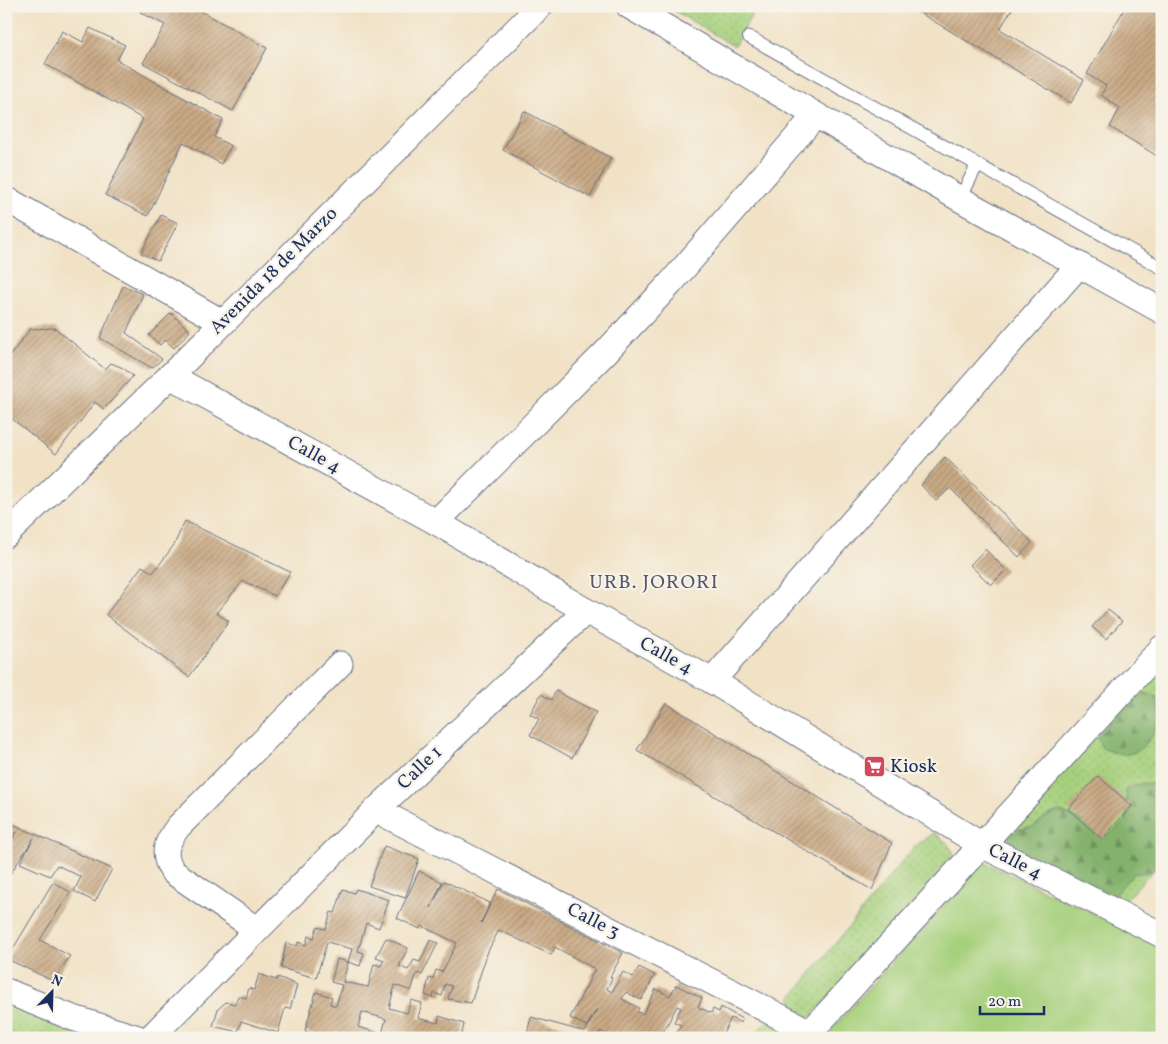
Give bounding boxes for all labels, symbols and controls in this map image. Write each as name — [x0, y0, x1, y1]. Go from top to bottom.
street label: Avenida 18 de Marzo — [204, 201, 344, 341]
street label: Calle 4 — [283, 430, 345, 480]
district label: URB. JORORI — [589, 569, 719, 597]
street label: Calle 4 — [635, 631, 697, 681]
street label: Calle 1 — [392, 740, 448, 796]
place label: Kiosk — [890, 754, 937, 780]
supermarket icon: Kiosk — [862, 755, 886, 779]
street label: Calle 4 — [984, 837, 1046, 887]
street label: Calle 3 — [562, 897, 624, 945]
north arrow — [28, 966, 78, 1016]
text: N — [48, 971, 65, 992]
scale bar — [980, 984, 1044, 1016]
text: 20 m — [988, 992, 1021, 1013]

